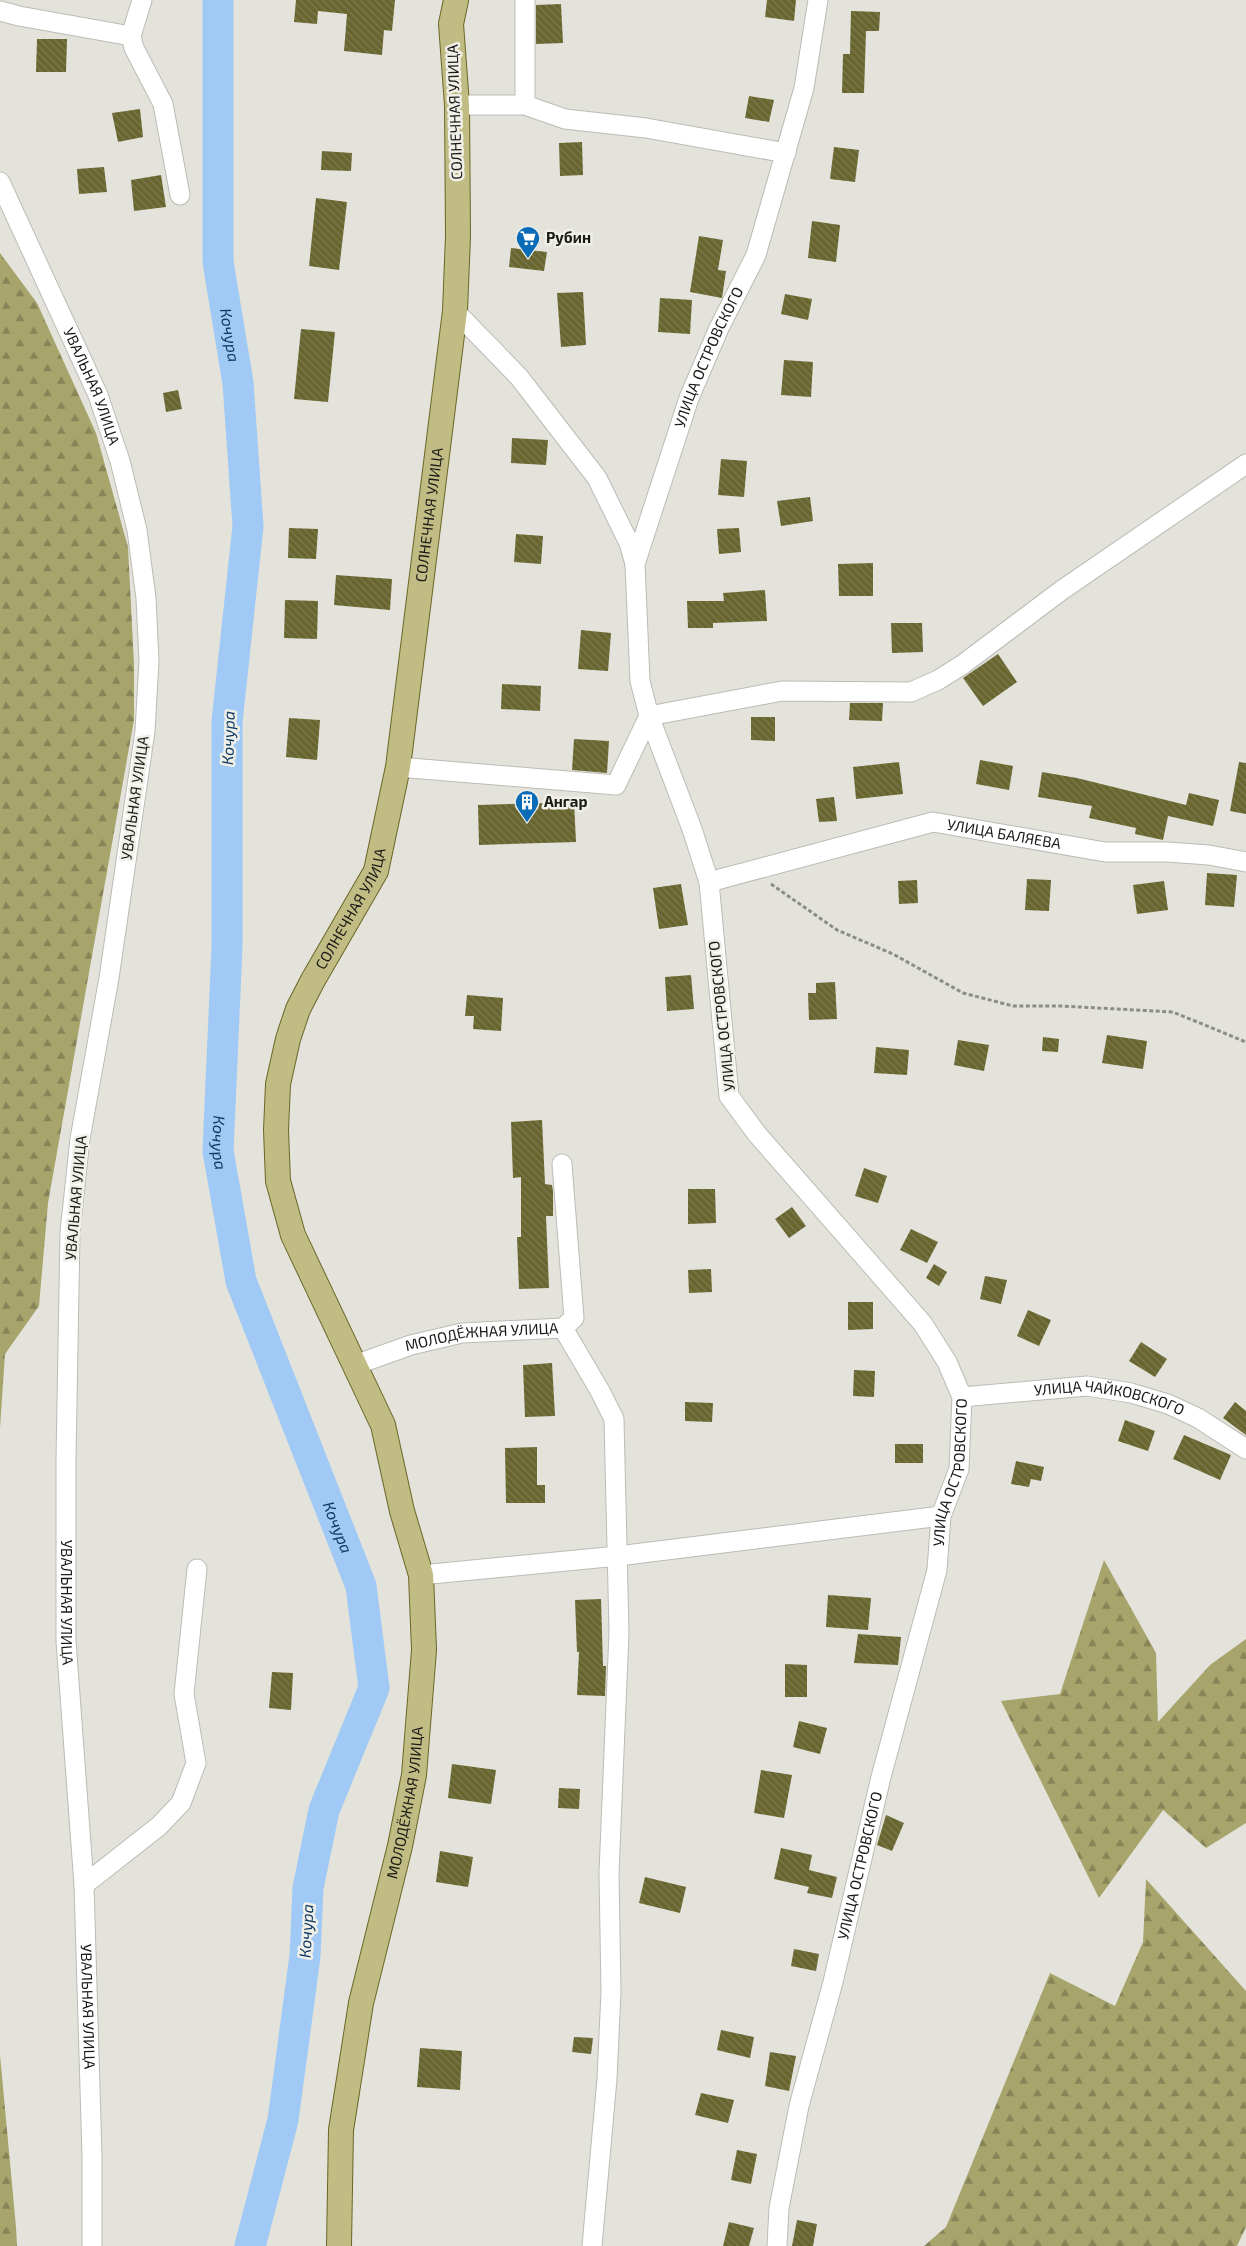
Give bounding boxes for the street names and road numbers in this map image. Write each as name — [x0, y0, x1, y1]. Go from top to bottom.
street label: СОЛНЕЧНАЯ УЛИЦА — [443, 43, 465, 180]
street label: УЛИЦА ОСТРОВСКОГО — [670, 284, 746, 430]
street label: УВАЛЬНАЯ УЛИЦА — [60, 324, 124, 448]
street label: СОЛНЕЧНАЯ УЛИЦА — [411, 446, 446, 583]
street label: УВАЛЬНАЯ УЛИЦА — [116, 734, 152, 861]
street label: УЛИЦА БАЛЯЕВА — [946, 815, 1063, 852]
street label: СОЛНЕЧНАЯ УЛИЦА — [311, 846, 389, 972]
street label: УЛИЦА ОСТРОВСКОГО — [704, 940, 738, 1092]
street label: УВАЛЬНАЯ УЛИЦА — [61, 1134, 89, 1261]
street label: МОЛОДЁЖНАЯ УЛИЦА — [403, 1318, 559, 1354]
street label: УЛИЦА ЧАЙКОВСКОГО — [1033, 1376, 1188, 1418]
street label: УЛИЦА ОСТРОВСКОГО — [929, 1398, 970, 1547]
street label: УВАЛЬНАЯ УЛИЦА — [58, 1540, 78, 1666]
street label: МОЛОДЁЖНАЯ УЛИЦА — [382, 1725, 426, 1881]
street label: УЛИЦА ОСТРОВСКОГО — [833, 1790, 885, 1941]
street label: УВАЛЬНАЯ УЛИЦА — [78, 1944, 99, 2070]

